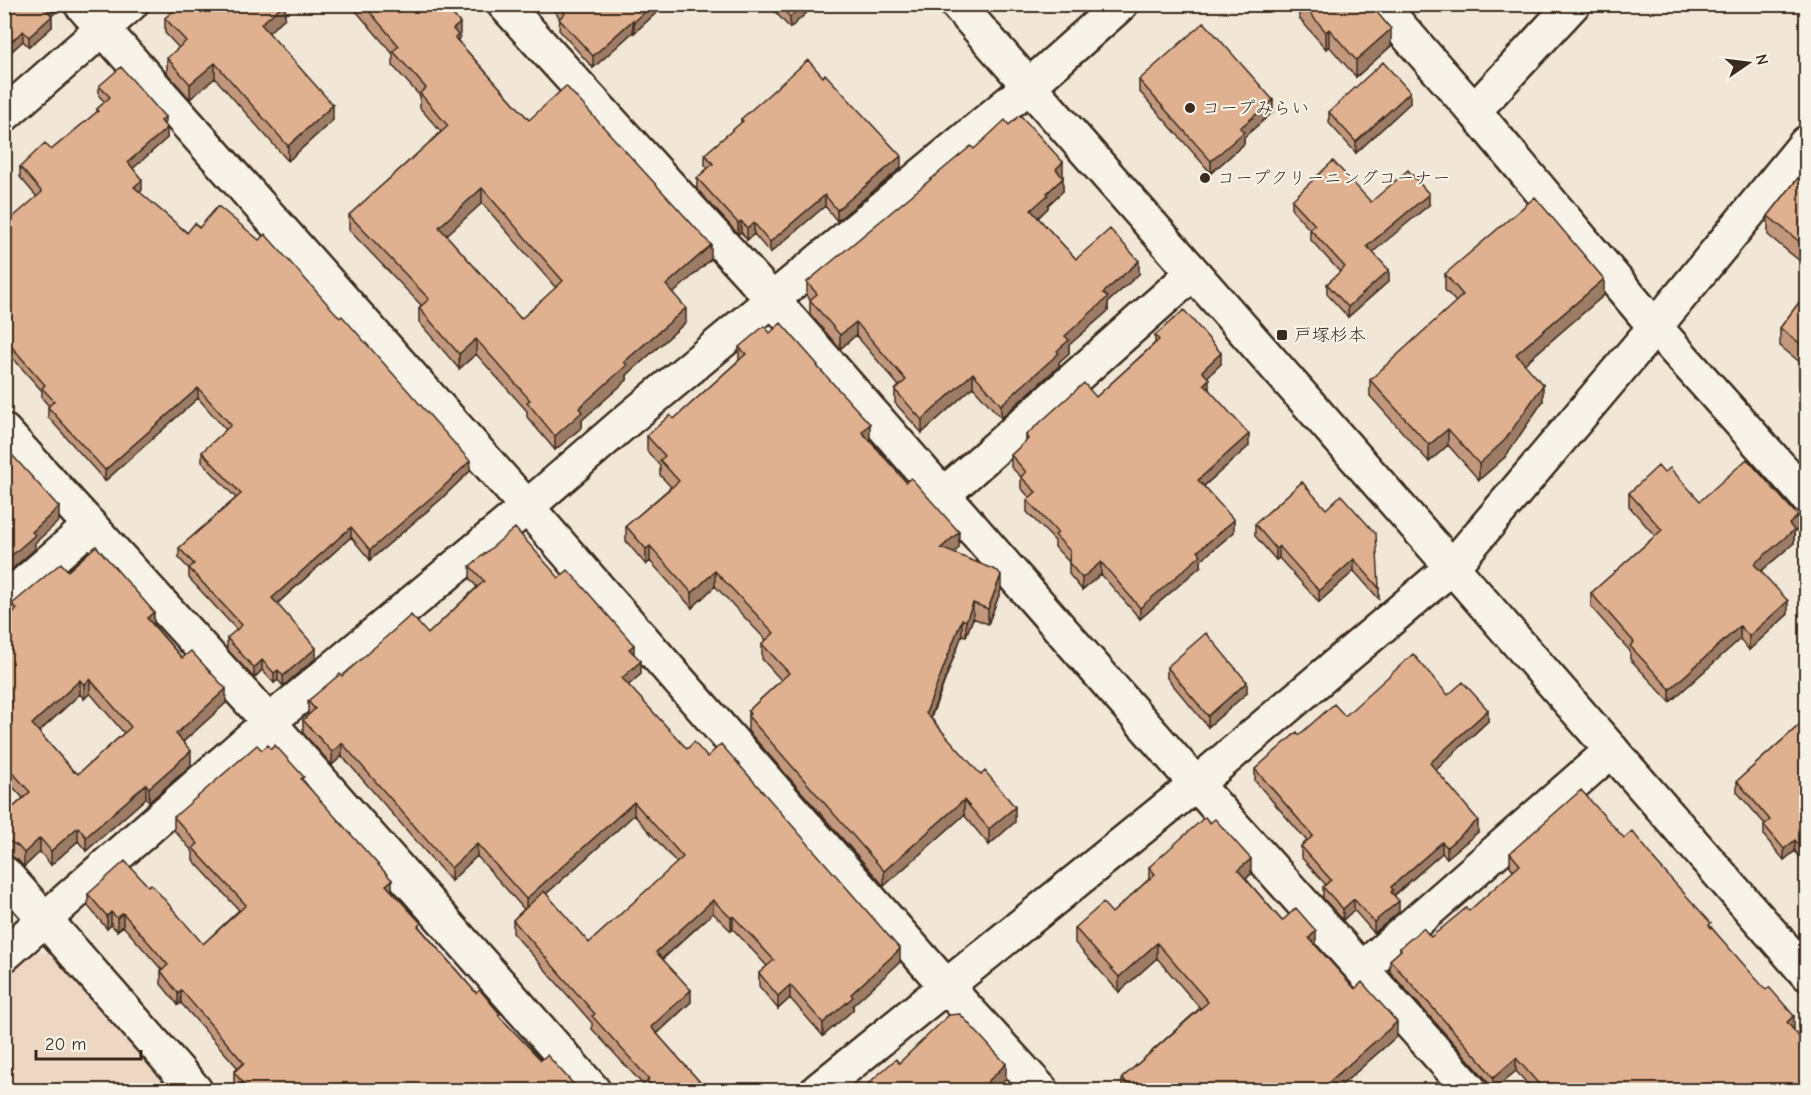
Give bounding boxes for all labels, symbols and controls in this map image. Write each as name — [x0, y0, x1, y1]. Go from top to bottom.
north arrow — [1718, 33, 1778, 93]
text: N — [1752, 52, 1772, 67]
place label: コープみらい — [1202, 98, 1309, 119]
marker: コープみらい — [1183, 101, 1197, 115]
place label: コープクリーニングコーナー — [1217, 168, 1450, 189]
marker: コープクリーニングコーナー — [1198, 171, 1212, 185]
place label: 戸塚杉本 — [1294, 325, 1366, 346]
marker: 戸塚杉本 — [1275, 328, 1289, 342]
scale bar — [36, 1023, 141, 1061]
text: 20 m — [45, 1034, 86, 1055]

